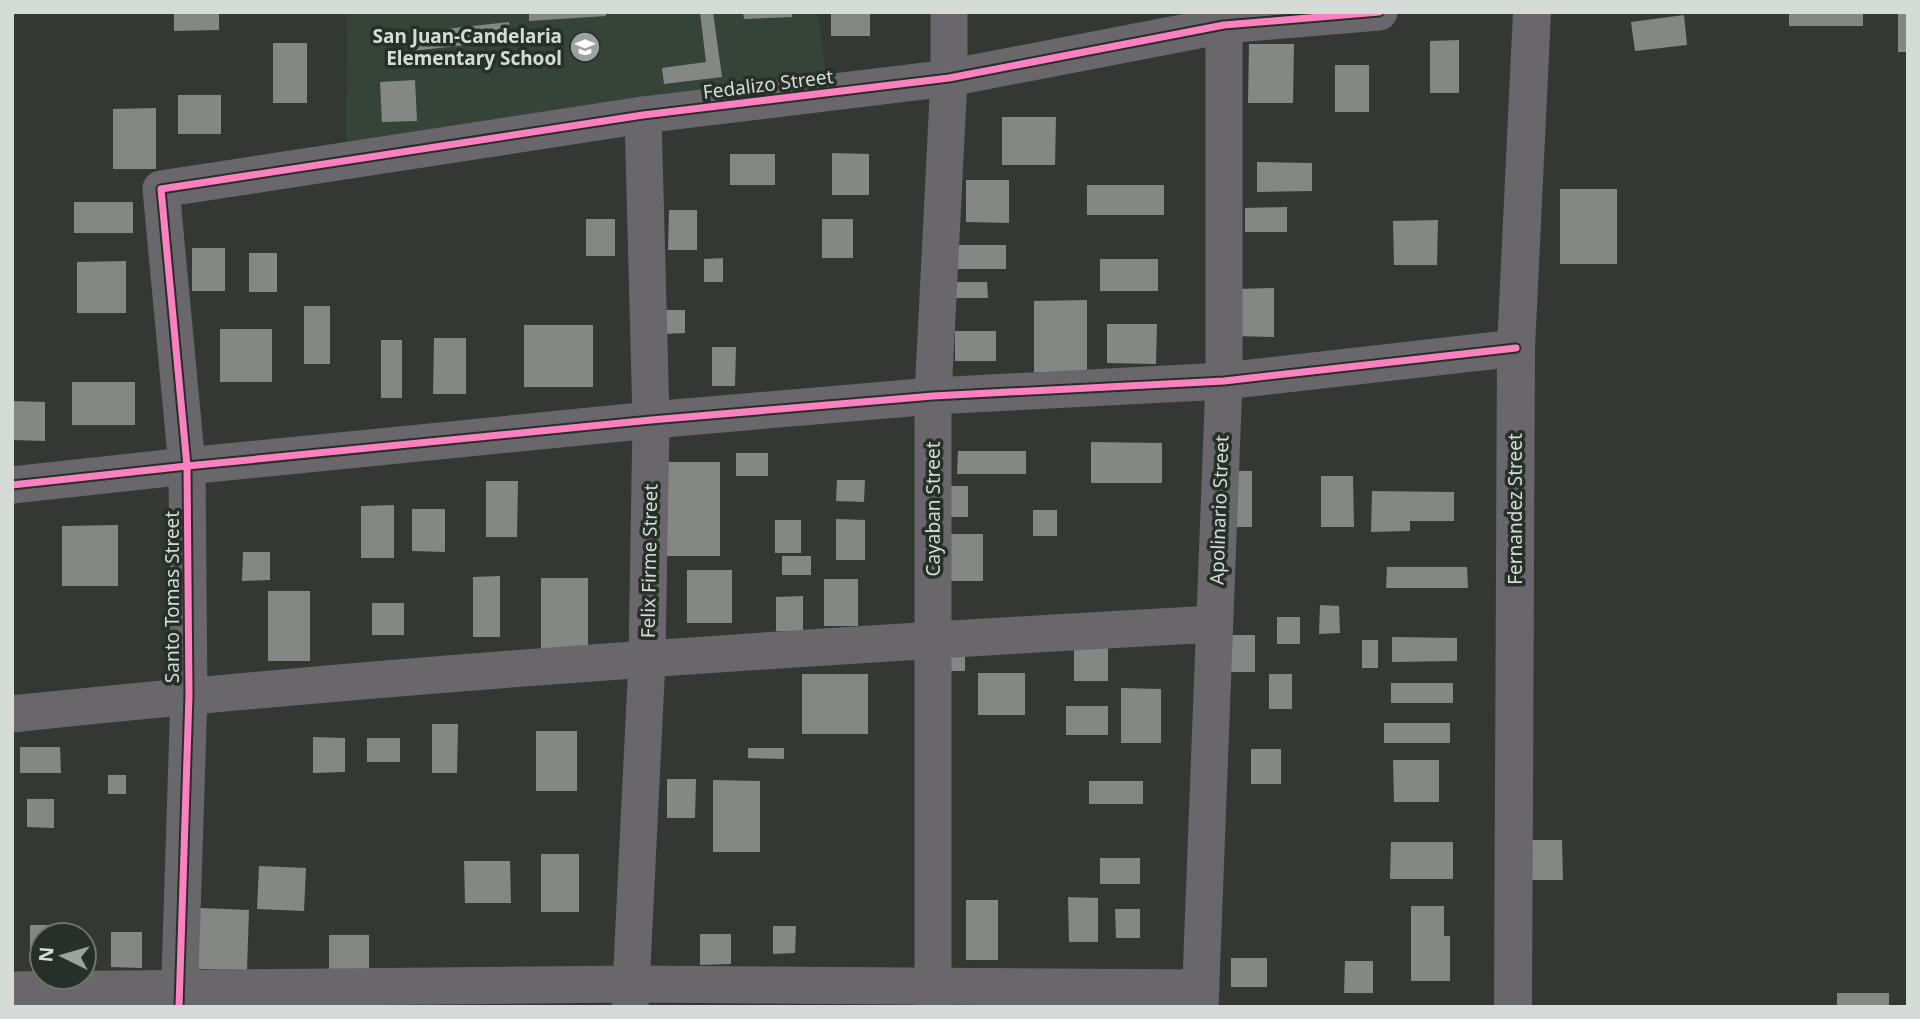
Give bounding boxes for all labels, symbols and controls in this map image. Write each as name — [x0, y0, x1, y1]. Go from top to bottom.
place label: San Juan-Candelaria Elementary School — [373, 23, 562, 71]
school or university icon: San Juan-Candelaria Elementary School — [568, 30, 602, 64]
street label: Fedalizo Street — [701, 63, 835, 105]
street label: Fernandez Street — [1502, 433, 1528, 585]
street label: Apolinario Street — [1203, 435, 1235, 585]
street label: Cayaban Street — [920, 441, 946, 577]
street label: Felix Firme Street — [635, 483, 663, 638]
street label: Santo Tomas Street — [159, 511, 185, 683]
north arrow — [28, 921, 98, 991]
text: N — [32, 946, 60, 963]

